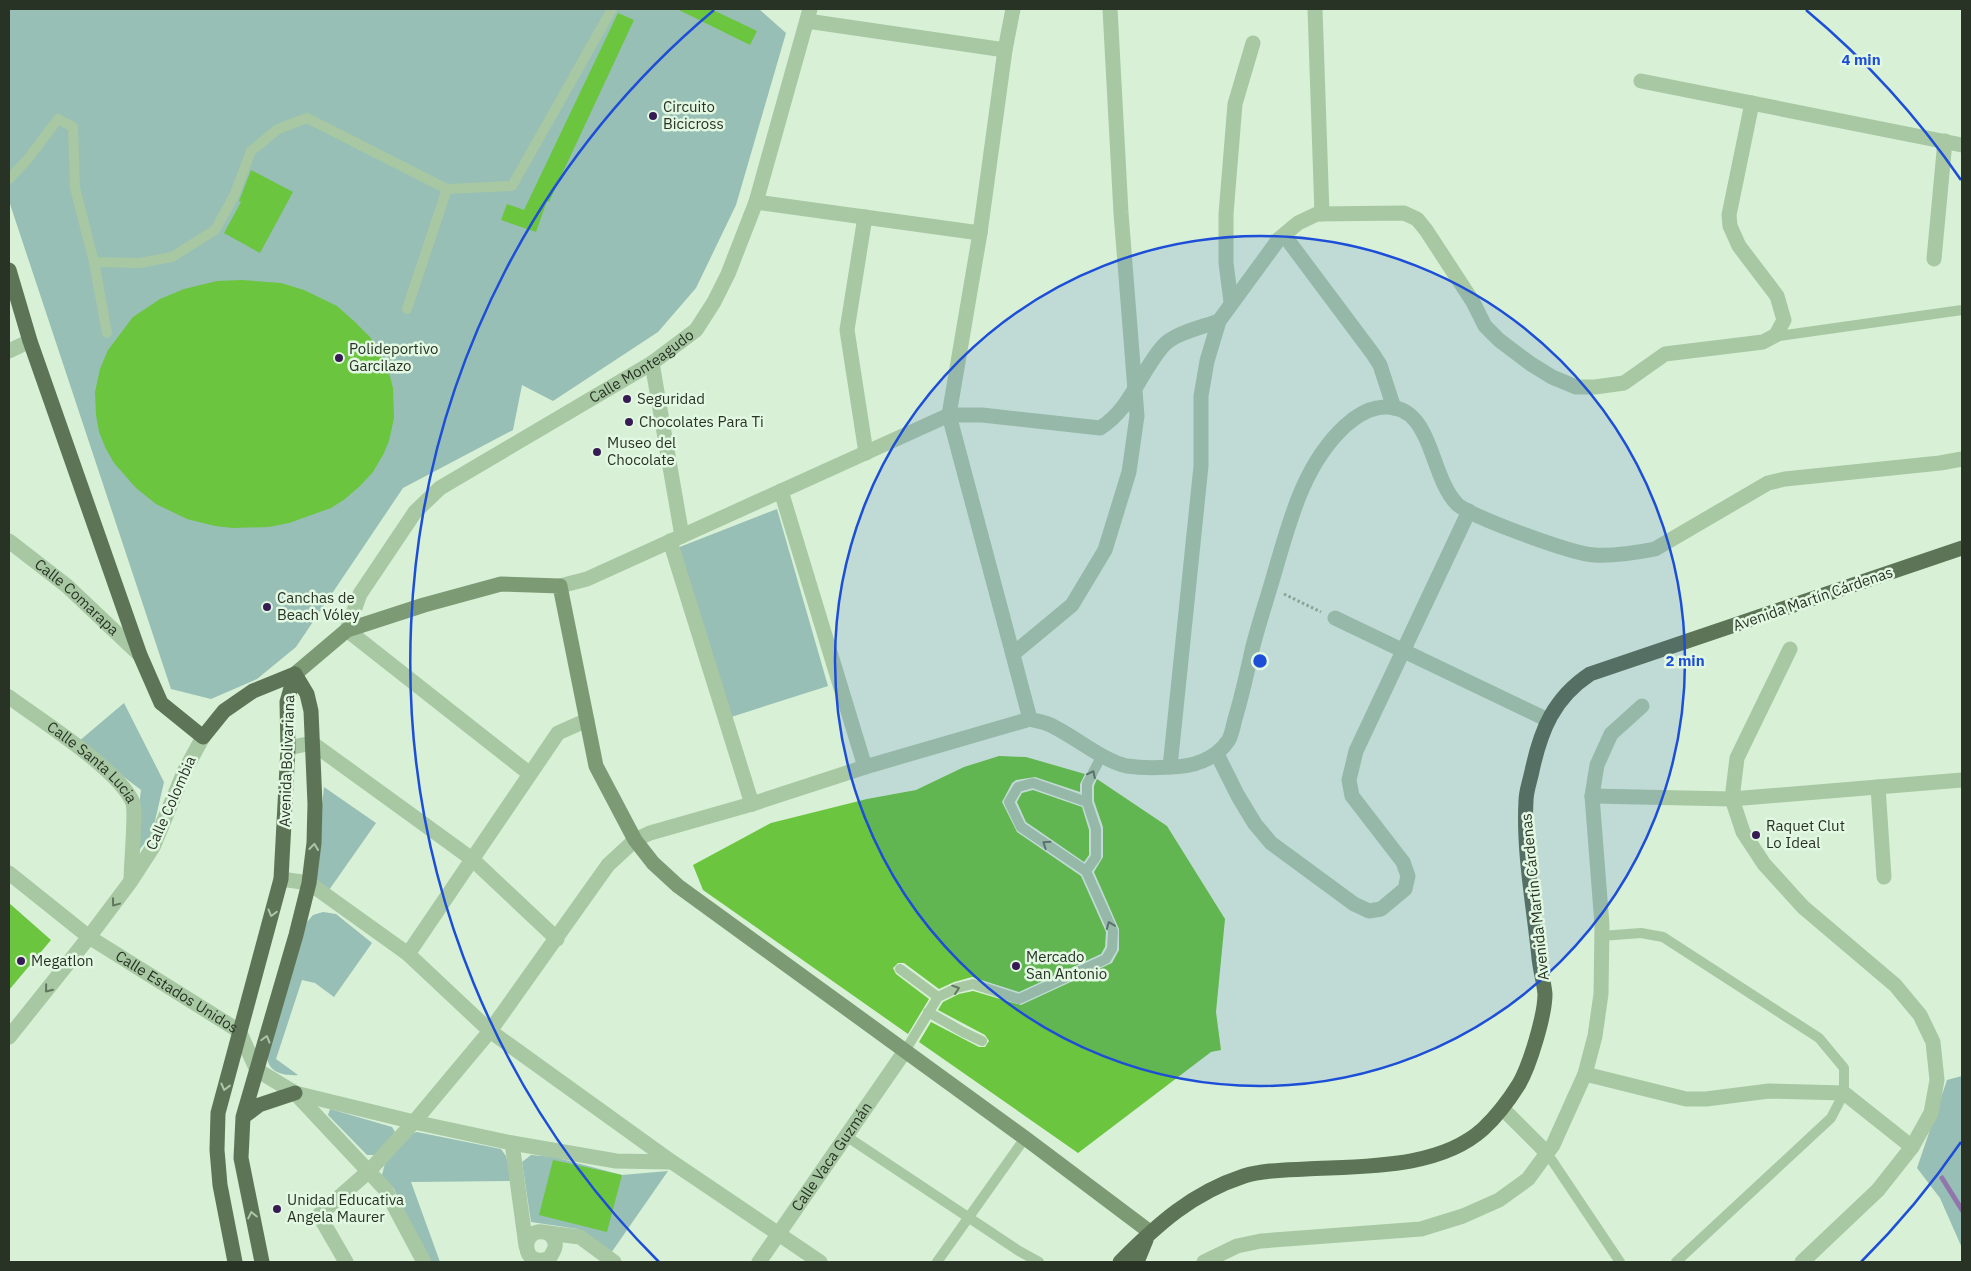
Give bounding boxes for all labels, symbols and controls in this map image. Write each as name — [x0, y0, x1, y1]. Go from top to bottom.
text: 4 min — [1841, 50, 1881, 69]
place label: Circuito Bicicross — [663, 97, 724, 133]
marker: Circuito Bicicross — [647, 110, 659, 122]
street label: Calle Monteagudo — [585, 325, 697, 407]
place label: Polideportivo Garcilazo — [349, 339, 438, 375]
marker: Polideportivo Garcilazo — [333, 352, 345, 364]
place label: Seguridad — [637, 389, 705, 408]
marker: Seguridad — [621, 393, 633, 405]
place label: Chocolates Para Ti — [639, 412, 764, 431]
marker: Chocolates Para Ti — [623, 416, 635, 428]
place label: Museo del Chocolate — [607, 433, 676, 469]
marker: Museo del Chocolate — [591, 446, 603, 458]
street label: Calle Comarapa — [31, 554, 123, 639]
street label: Avenida Martín Cárdenas — [1730, 562, 1895, 635]
place label: Canchas de Beach Vóley — [277, 588, 360, 624]
marker: Canchas de Beach Vóley — [261, 601, 273, 613]
text: 2 min — [1665, 651, 1705, 670]
centre of rings — [1251, 652, 1269, 670]
street label: Avenida Bolivariana — [275, 694, 298, 827]
street label: Calle Santa Lucia — [43, 717, 142, 806]
street label: Calle Colombia — [141, 753, 200, 853]
one-way arrow — [1086, 770, 1096, 779]
street label: Avenida Martín Cárdenas — [1516, 813, 1553, 981]
place label: Raquet Clut Lo Ideal — [1766, 816, 1845, 852]
marker: Raquet Clut Lo Ideal — [1750, 829, 1762, 841]
one-way arrow — [1042, 841, 1052, 850]
one-way arrow — [308, 843, 319, 851]
one-way arrow — [112, 897, 120, 906]
one-way arrow — [268, 909, 278, 917]
one-way arrow — [1106, 921, 1116, 930]
street label: Calle Estados Unidos — [112, 946, 242, 1037]
place label: Mercado San Antonio — [1026, 947, 1107, 983]
place label: Megatlon — [31, 951, 94, 970]
marker: Megatlon — [15, 955, 27, 967]
marker: Mercado San Antonio — [1010, 960, 1022, 972]
one-way arrow — [44, 983, 53, 992]
one-way arrow — [951, 985, 960, 995]
one-way arrow — [261, 1035, 271, 1043]
one-way arrow — [220, 1082, 230, 1090]
street label: Calle Vaca Guzmán — [787, 1098, 876, 1215]
place label: Unidad Educativa Angela Maurer — [287, 1190, 404, 1226]
marker: Unidad Educativa Angela Maurer — [271, 1203, 283, 1215]
one-way arrow — [247, 1210, 258, 1219]

